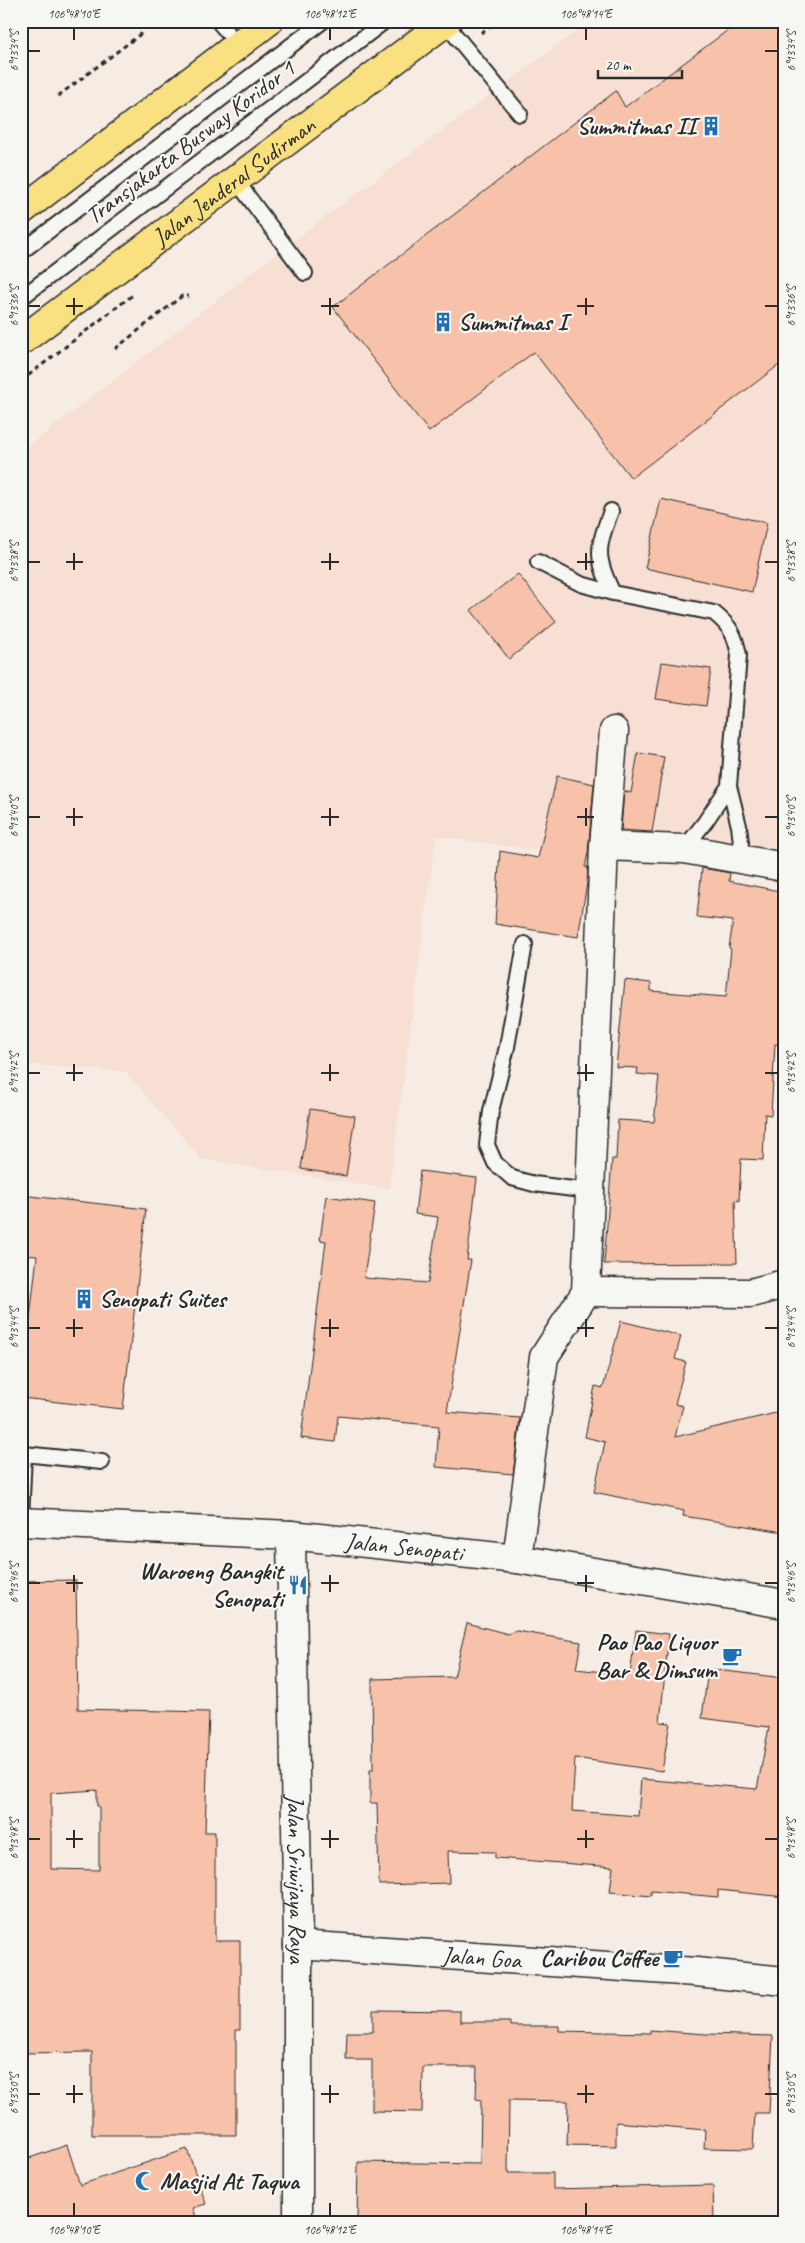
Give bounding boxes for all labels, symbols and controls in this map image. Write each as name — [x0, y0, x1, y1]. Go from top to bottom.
text: 106°48'10"E — [48, 6, 102, 22]
text: 106°48'12"E — [304, 6, 358, 22]
text: 106°48'14"E — [560, 6, 614, 22]
text: 6°13'34"S — [6, 29, 22, 71]
text: 6°13'34"S — [783, 29, 799, 71]
scale bar — [598, 48, 681, 80]
street label: Transjakarta Busway Koridor 1 — [79, 53, 302, 231]
text: 20 m — [605, 56, 632, 75]
street label: Jalan Jenderal Sudirman — [145, 110, 322, 253]
place label: Summitmas II — [577, 111, 701, 141]
building icon: Summitmas II — [700, 115, 722, 137]
text: 6°13'36"S — [6, 284, 22, 326]
text: 6°13'36"S — [783, 284, 799, 326]
place label: Summitmas I — [458, 307, 572, 337]
building icon: Summitmas I — [432, 311, 454, 333]
text: 6°13'38"S — [6, 540, 22, 582]
text: 6°13'38"S — [783, 540, 799, 582]
text: 6°13'40"S — [6, 795, 22, 837]
text: 6°13'40"S — [783, 795, 799, 837]
text: 6°13'42"S — [6, 1051, 22, 1093]
text: 6°13'42"S — [783, 1051, 799, 1093]
place label: Senopati Suites — [99, 1284, 228, 1314]
building icon: Senopati Suites — [73, 1288, 95, 1310]
text: 6°13'44"S — [6, 1306, 22, 1348]
text: 6°13'44"S — [783, 1306, 799, 1348]
street label: Jalan Senopati — [343, 1526, 468, 1569]
place label: Waroeng Bangkit Senopati — [139, 1556, 286, 1614]
text: 6°13'46"S — [6, 1561, 22, 1603]
text: 6°13'46"S — [783, 1561, 799, 1603]
restaurant icon: Waroeng Bangkit Senopati — [287, 1574, 309, 1596]
place label: Pao Pao Liquor Bar & Dimsum — [596, 1627, 719, 1685]
cafe icon: Pao Pao Liquor Bar & Dimsum — [721, 1645, 743, 1667]
street label: Jalan Sriwijaya Raya — [280, 1793, 313, 1965]
text: 6°13'48"S — [6, 1817, 22, 1859]
text: 6°13'48"S — [783, 1817, 799, 1859]
street label: Jalan Goa — [440, 1940, 523, 1975]
place label: Caribou Coffee — [540, 1943, 660, 1973]
cafe icon: Caribou Coffee — [662, 1947, 684, 1969]
text: 6°13'50"S — [6, 2072, 22, 2114]
text: 6°13'50"S — [783, 2072, 799, 2114]
place label: Masjid At Taqwa — [160, 2166, 301, 2196]
mosque icon: Masjid At Taqwa — [134, 2170, 156, 2192]
text: 106°48'10"E — [48, 2222, 102, 2238]
text: 106°48'12"E — [304, 2222, 358, 2238]
text: 106°48'14"E — [560, 2222, 614, 2238]

